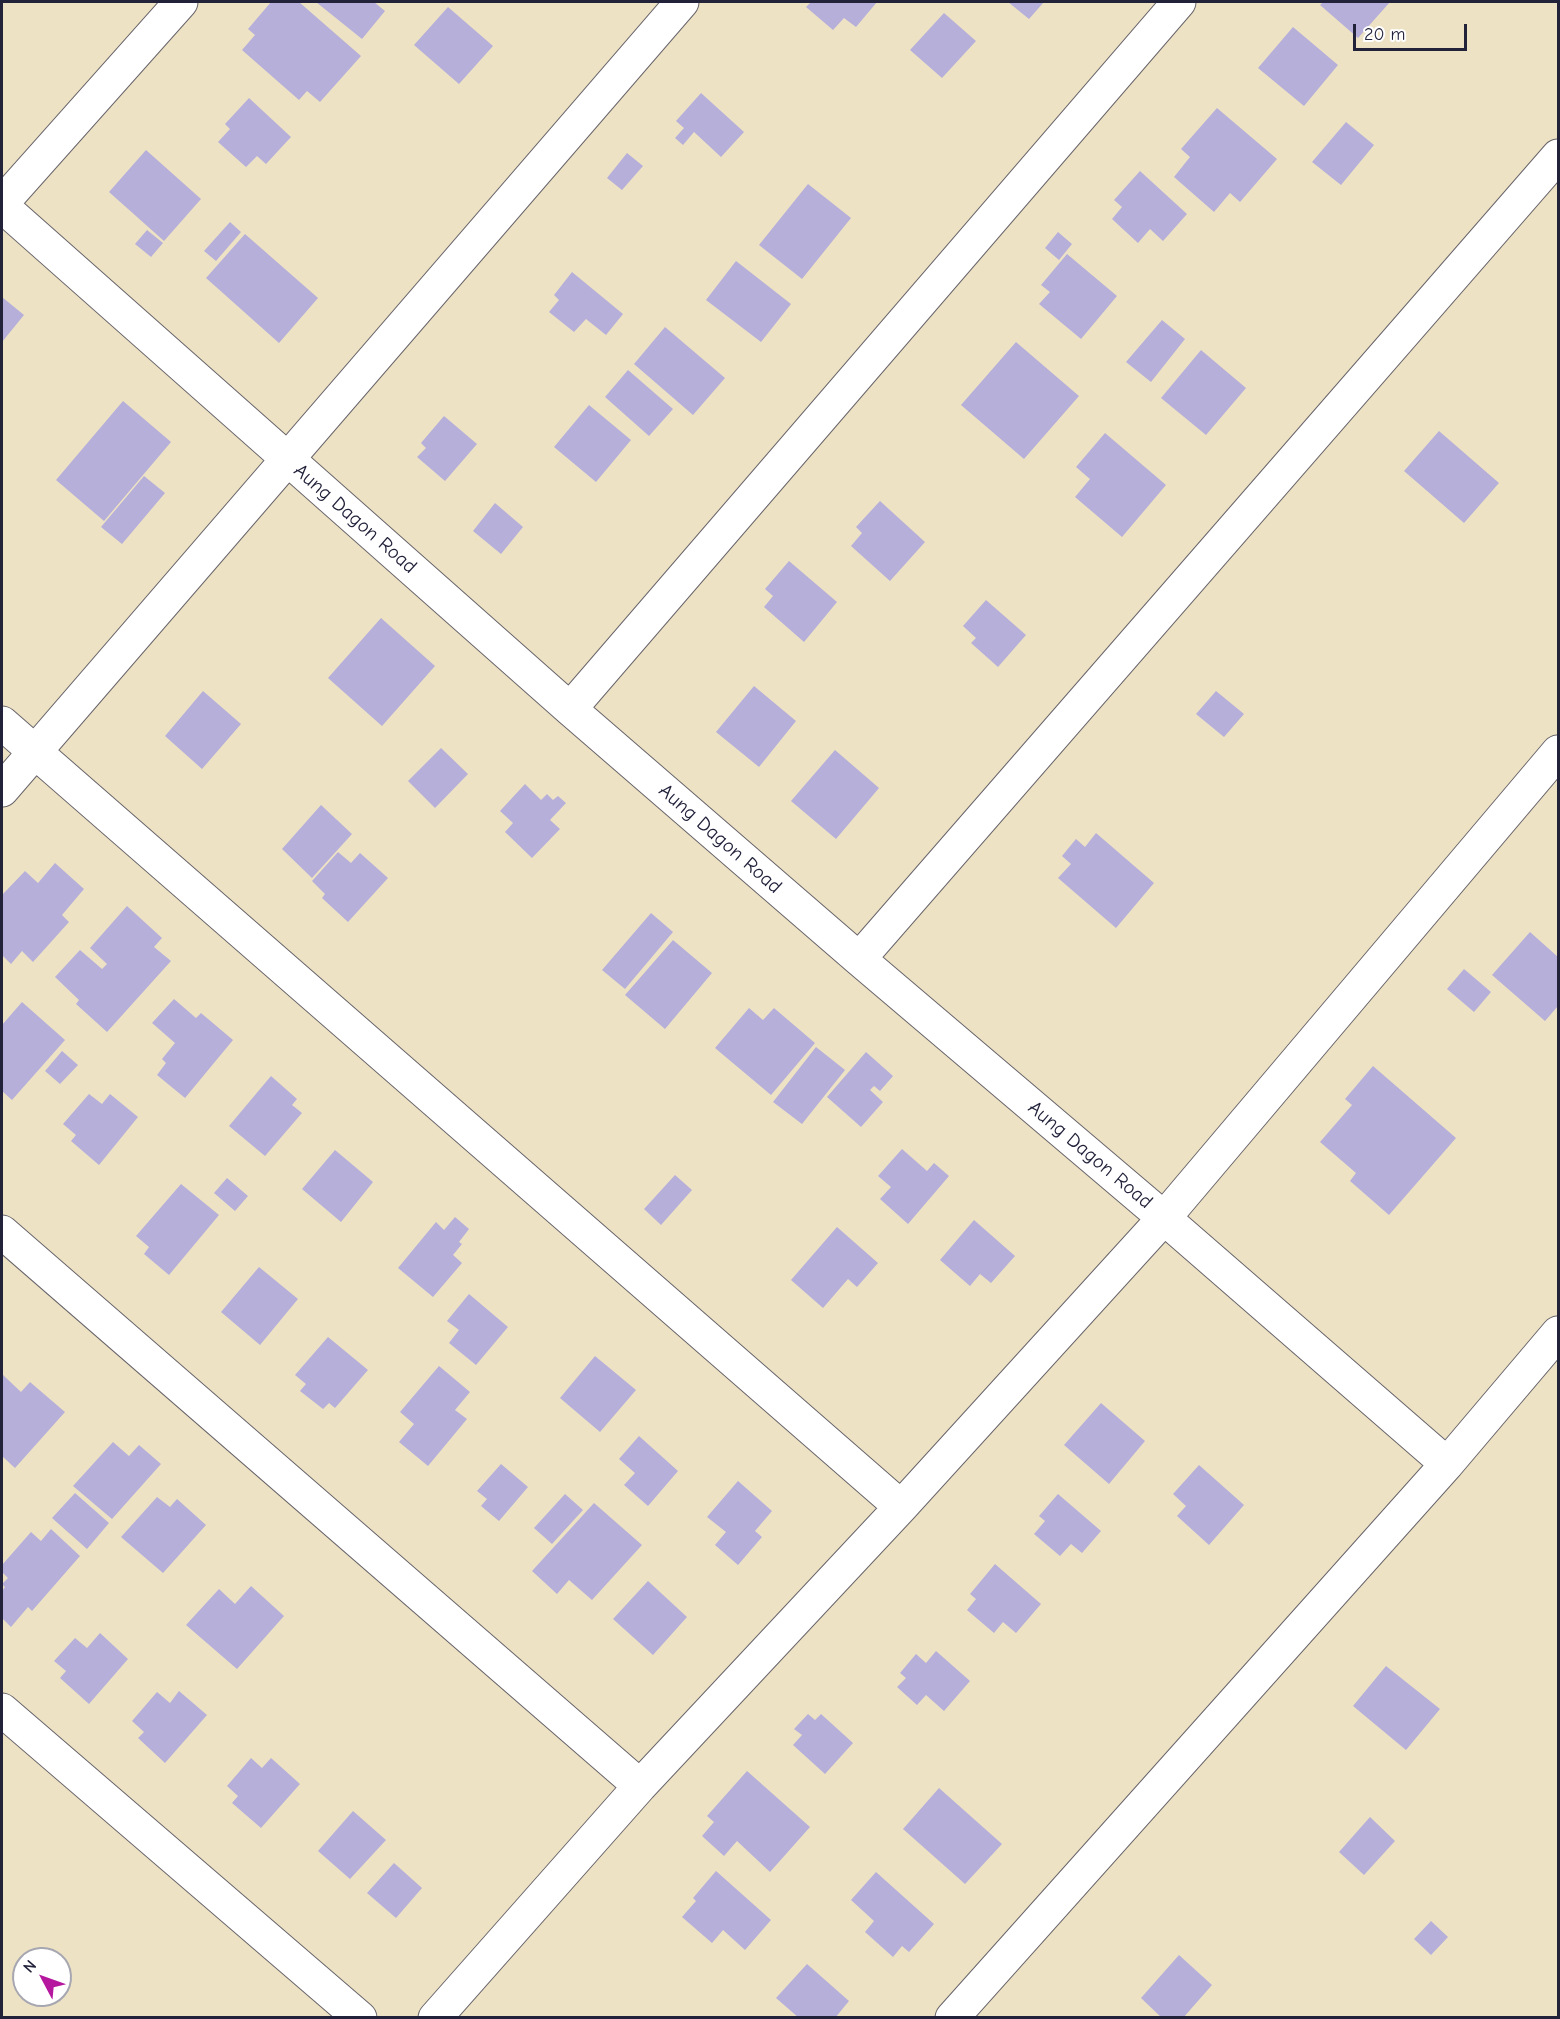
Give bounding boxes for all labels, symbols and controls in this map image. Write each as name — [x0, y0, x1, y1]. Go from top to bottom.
scale bar — [1356, 12, 1470, 50]
text: 20 m — [1364, 24, 1405, 45]
street label: Aung Dagon Road — [289, 459, 421, 579]
street label: Aung Dagon Road — [654, 779, 786, 899]
street label: Aung Dagon Road — [1023, 1096, 1157, 1214]
north arrow — [12, 1947, 72, 2007]
text: N — [20, 1957, 40, 1976]

